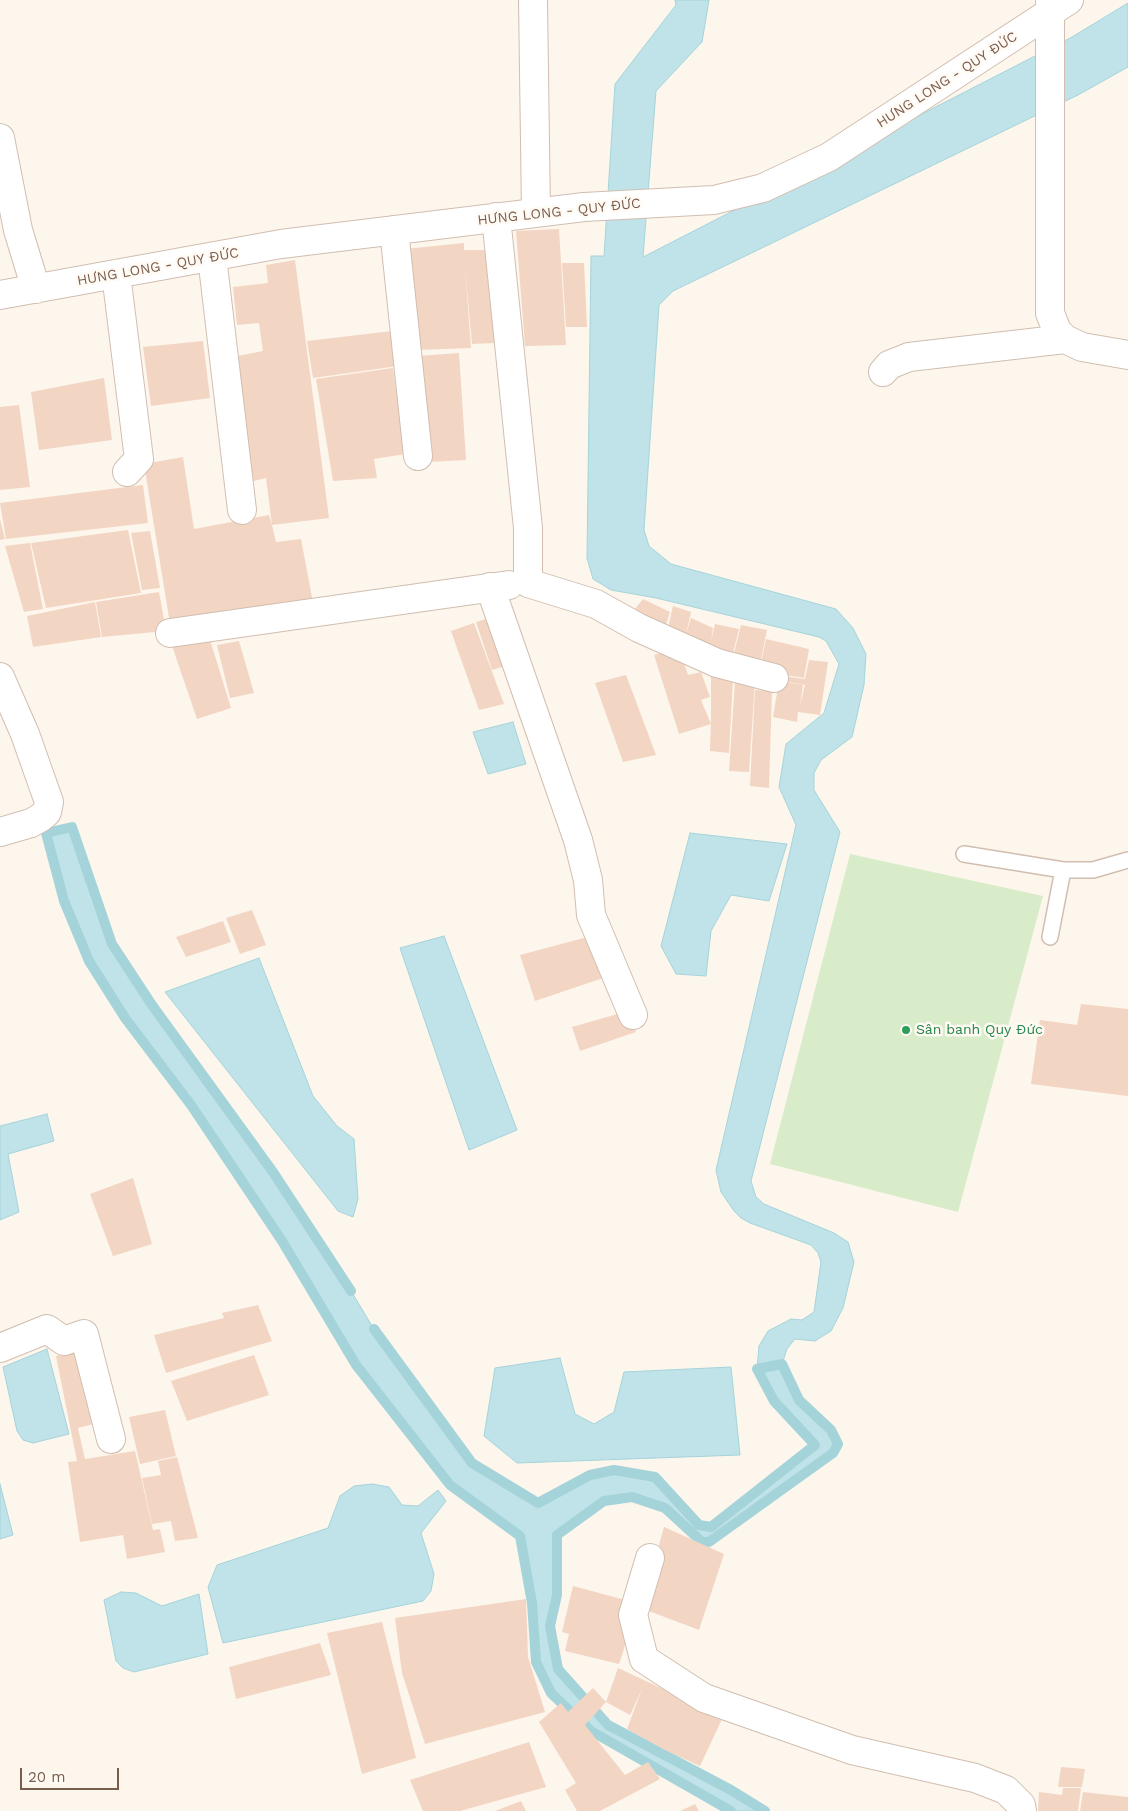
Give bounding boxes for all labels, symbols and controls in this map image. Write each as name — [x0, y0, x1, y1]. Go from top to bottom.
street label: HƯNG LONG - QUY ĐỨC — [874, 28, 1020, 132]
street label: HƯNG LONG - QUY ĐỨC — [477, 195, 641, 229]
street label: HƯNG LONG - QUY ĐỨC — [76, 244, 240, 290]
place label: Sân banh Quy Đức — [916, 1022, 1043, 1038]
marker: Sân banh Quy Đức — [900, 1024, 912, 1036]
scale bar — [22, 1758, 121, 1790]
text: 20 m — [28, 1768, 66, 1786]

